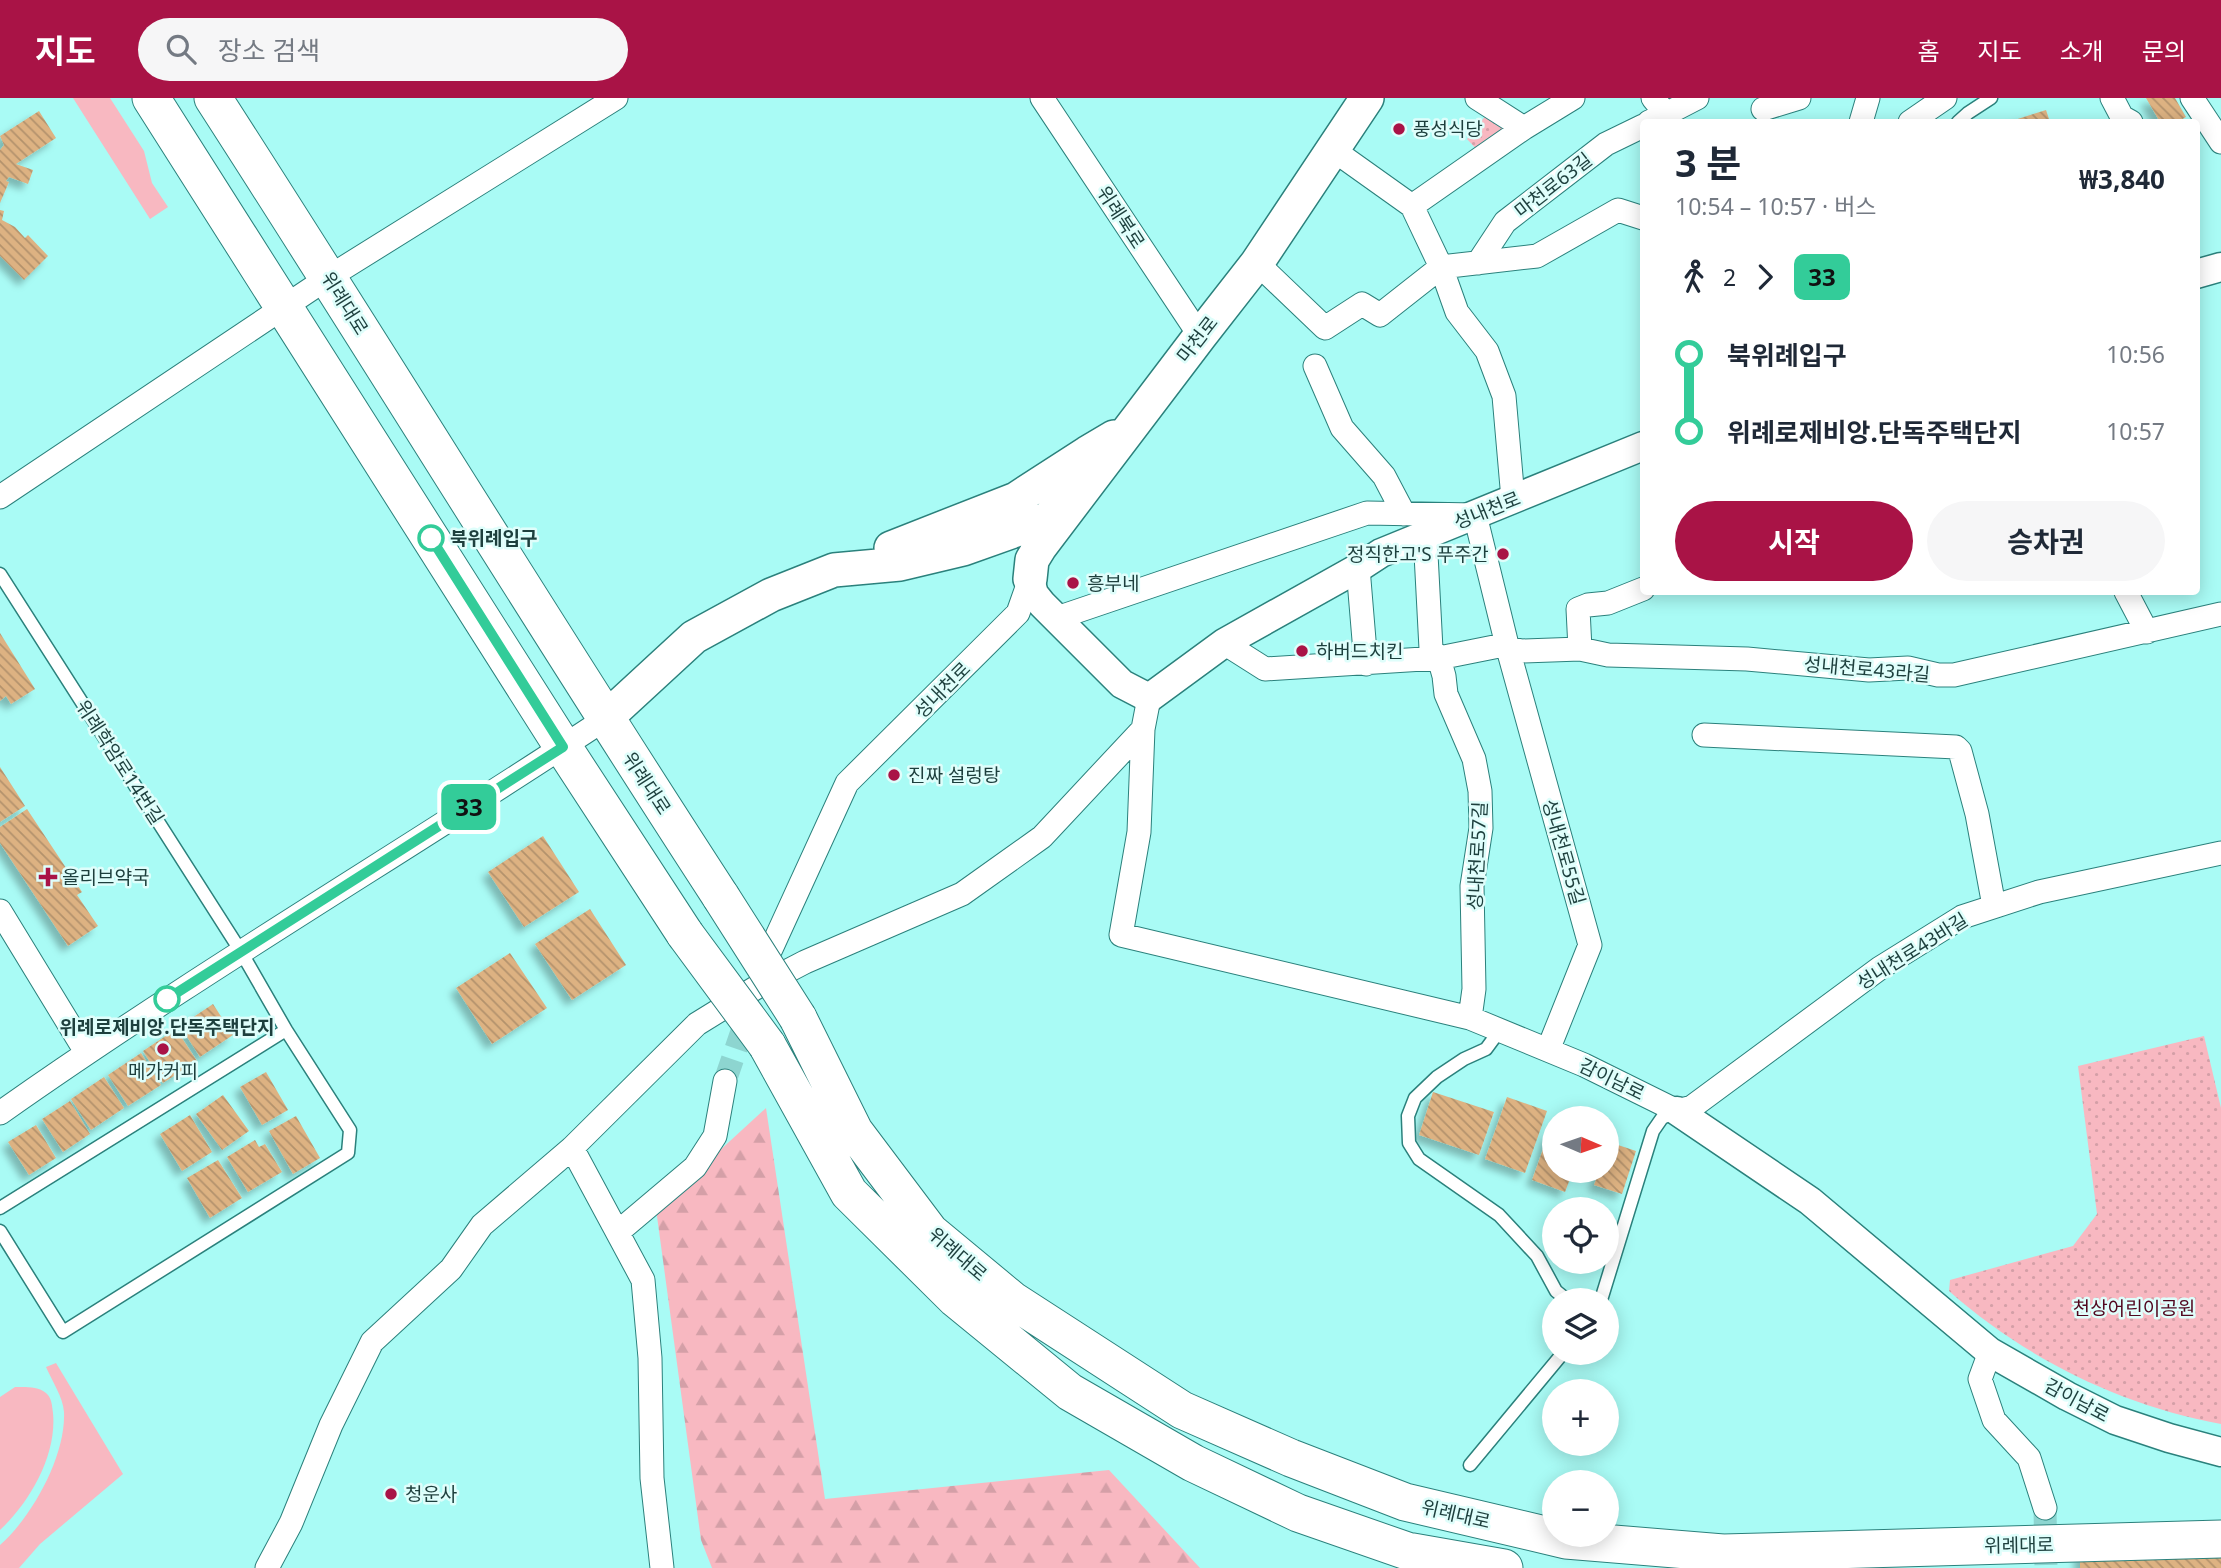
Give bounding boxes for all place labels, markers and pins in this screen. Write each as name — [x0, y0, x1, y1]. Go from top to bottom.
place label: 풍성식당 — [1413, 116, 1483, 142]
marker: 풍성식당 — [1391, 121, 1407, 137]
marker: 북위례입구 — [418, 525, 444, 551]
place label: 북위례입구 — [450, 525, 537, 551]
place label: 정직한고'S 푸주간 — [1347, 541, 1489, 567]
marker: 정직한고'S 푸주간 — [1495, 546, 1511, 562]
place label: 흥부네 — [1087, 570, 1139, 596]
marker: 흥부네 — [1065, 575, 1081, 591]
place label: 하버드치킨 — [1316, 638, 1403, 664]
marker: 하버드치킨 — [1294, 643, 1310, 659]
place label: 진짜 설렁탕 — [908, 762, 1001, 788]
marker: 진짜 설렁탕 — [886, 767, 902, 783]
place label: 올리브약국 — [62, 864, 149, 890]
marker: 올리브약국 — [40, 869, 56, 885]
marker: 위례로제비앙.단독주택단지 — [154, 986, 180, 1012]
place label: 위례로제비앙.단독주택단지 — [59, 1014, 275, 1040]
marker: 메가커피 — [155, 1041, 171, 1057]
place label: 메가커피 — [128, 1058, 198, 1084]
place label: 청운사 — [405, 1481, 457, 1507]
marker: 청운사 — [383, 1486, 399, 1502]

